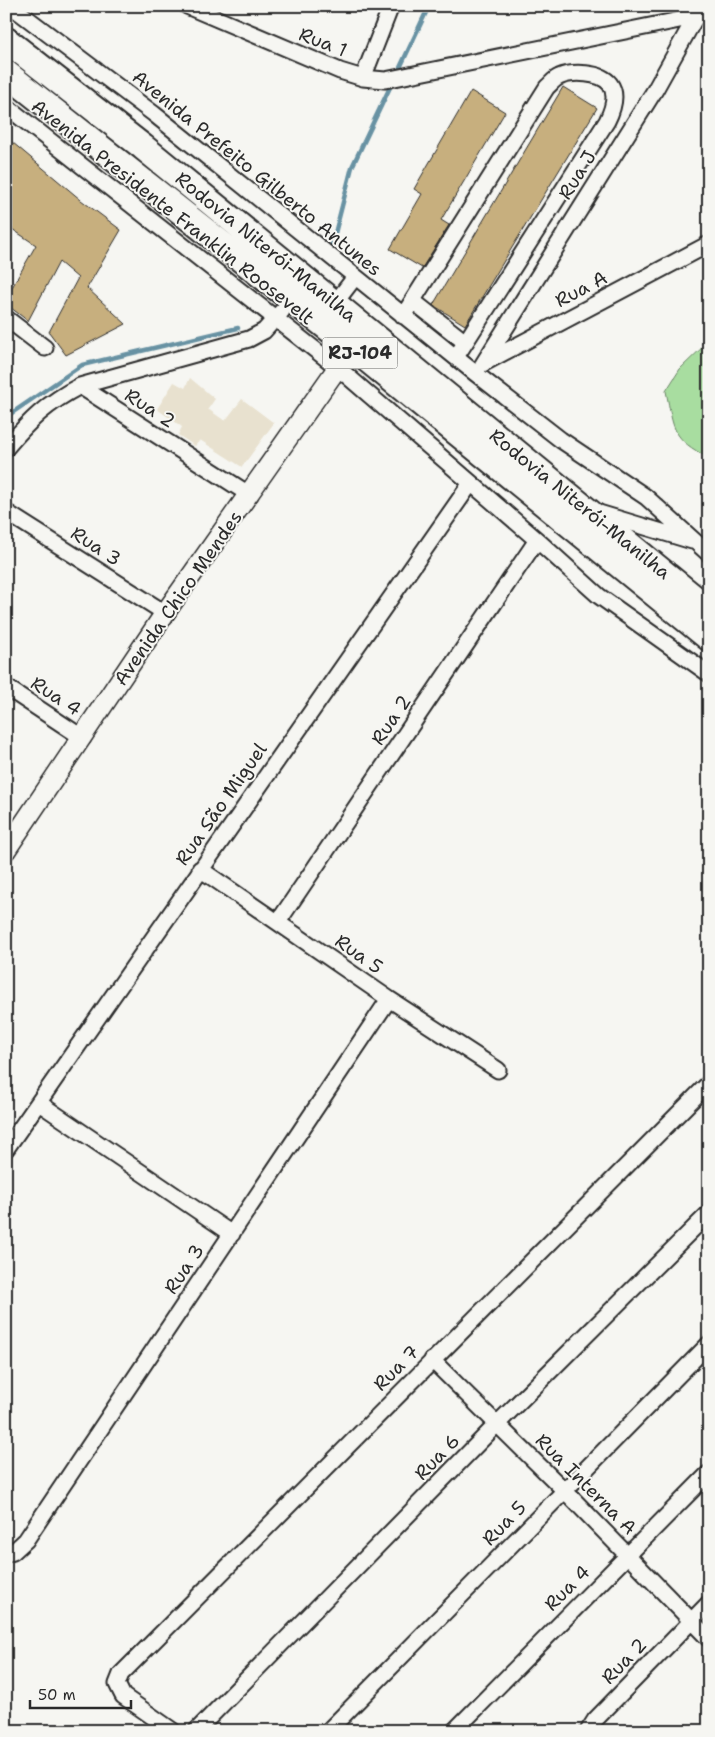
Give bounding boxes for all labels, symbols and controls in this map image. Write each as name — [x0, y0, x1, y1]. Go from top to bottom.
street label: Rua 1 — [295, 21, 351, 63]
street label: Avenida Prefeito Gilberto Antunes — [127, 64, 387, 282]
street label: Avenida Presidente Franklin Roosevelt — [26, 94, 320, 330]
street label: Rua J — [552, 146, 602, 204]
street label: Rodovia Niterói-Manilha — [170, 166, 362, 328]
street label: Rua A — [551, 265, 612, 313]
road number: RJ-104 — [322, 338, 398, 368]
street label: Rua 2 — [120, 383, 180, 433]
street label: Rodovia Niterói-Manilha — [484, 423, 676, 585]
street label: Avenida Chico Mendes — [108, 506, 248, 690]
street label: Rua 3 — [66, 521, 126, 571]
street label: Rua 4 — [26, 671, 86, 721]
street label: Rua 2 — [365, 690, 417, 750]
street label: Rua São Miguel — [169, 738, 273, 870]
street label: Rua 5 — [330, 928, 388, 980]
street label: Rua 3 — [158, 1239, 210, 1299]
street label: Rua 7 — [368, 1340, 424, 1396]
street label: Rua Interna A — [530, 1428, 642, 1540]
street label: Rua 6 — [409, 1429, 465, 1485]
street label: Rua 5 — [476, 1495, 532, 1551]
street label: Rua 4 — [539, 1560, 595, 1616]
street label: Rua 2 — [596, 1633, 652, 1689]
scale bar — [30, 1677, 131, 1709]
text: 50 m — [38, 1685, 76, 1705]

